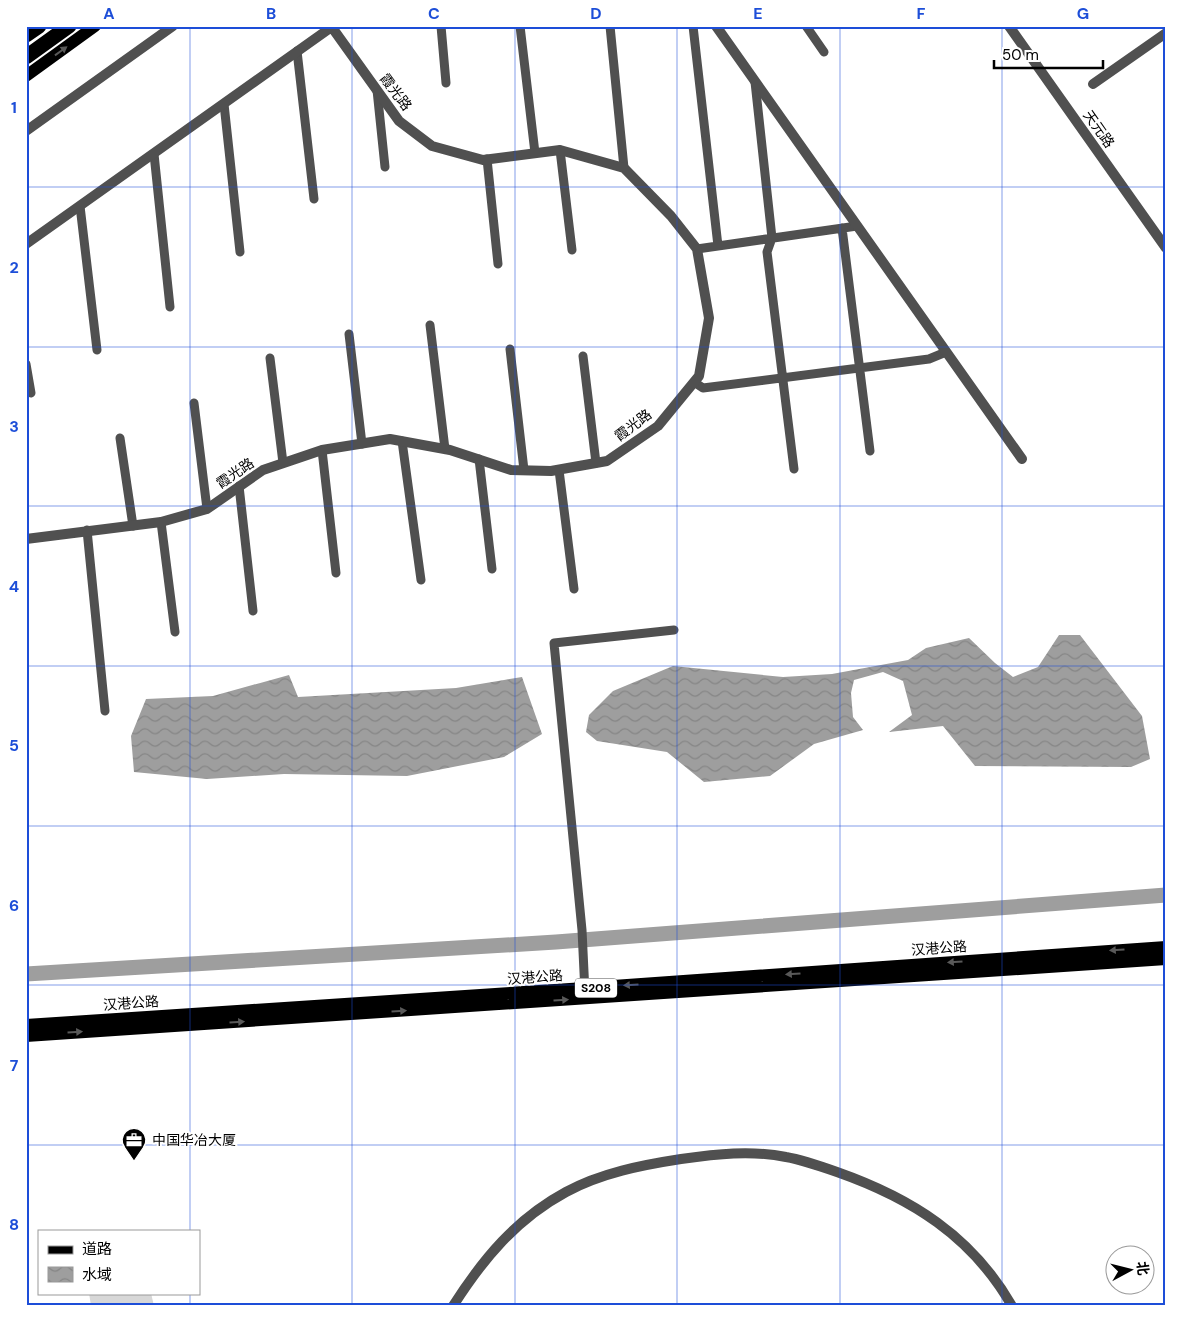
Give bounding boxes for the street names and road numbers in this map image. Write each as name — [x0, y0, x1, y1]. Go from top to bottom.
street label: 霞光路 — [376, 70, 416, 114]
street label: 天元路 — [1080, 107, 1118, 151]
street label: 霞光路 — [611, 405, 655, 445]
street label: 霞光路 — [213, 454, 257, 492]
street label: 汉港公路 — [910, 937, 968, 959]
street label: 汉港公路 — [506, 966, 564, 988]
road number: S208 — [575, 978, 617, 998]
street label: 汉港公路 — [102, 992, 160, 1014]

